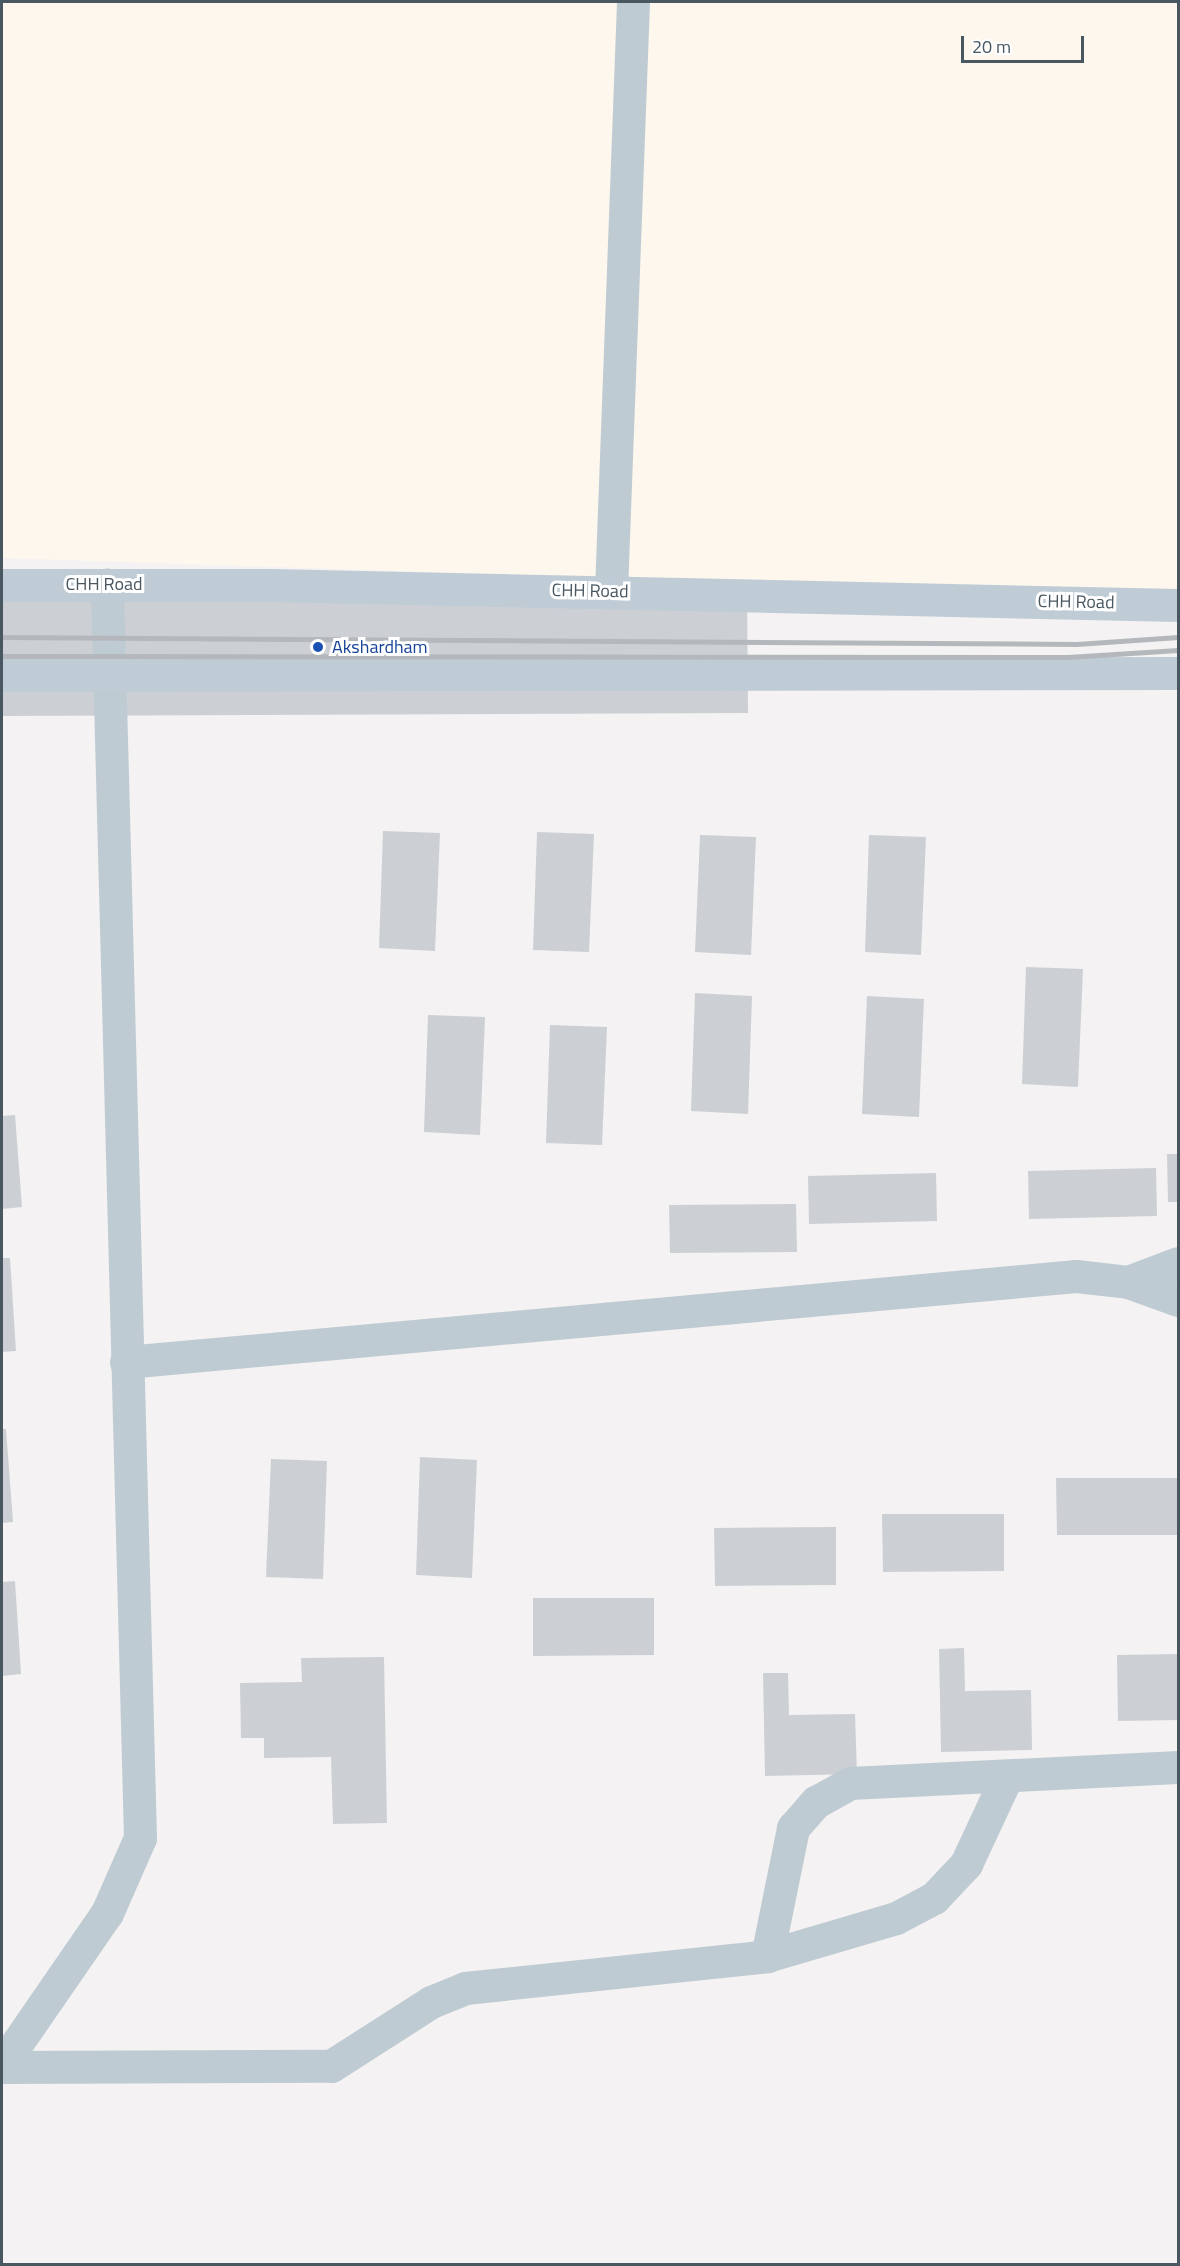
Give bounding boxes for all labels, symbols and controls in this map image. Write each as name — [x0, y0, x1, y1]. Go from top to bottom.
scale bar — [964, 24, 1087, 62]
text: 20 m — [972, 33, 1011, 60]
street label: CHH Road — [65, 573, 143, 595]
street label: CHH Road — [551, 580, 629, 602]
street label: CHH Road — [1037, 591, 1115, 613]
place label: Akshardham — [332, 636, 428, 658]
marker: Akshardham — [309, 638, 327, 656]

